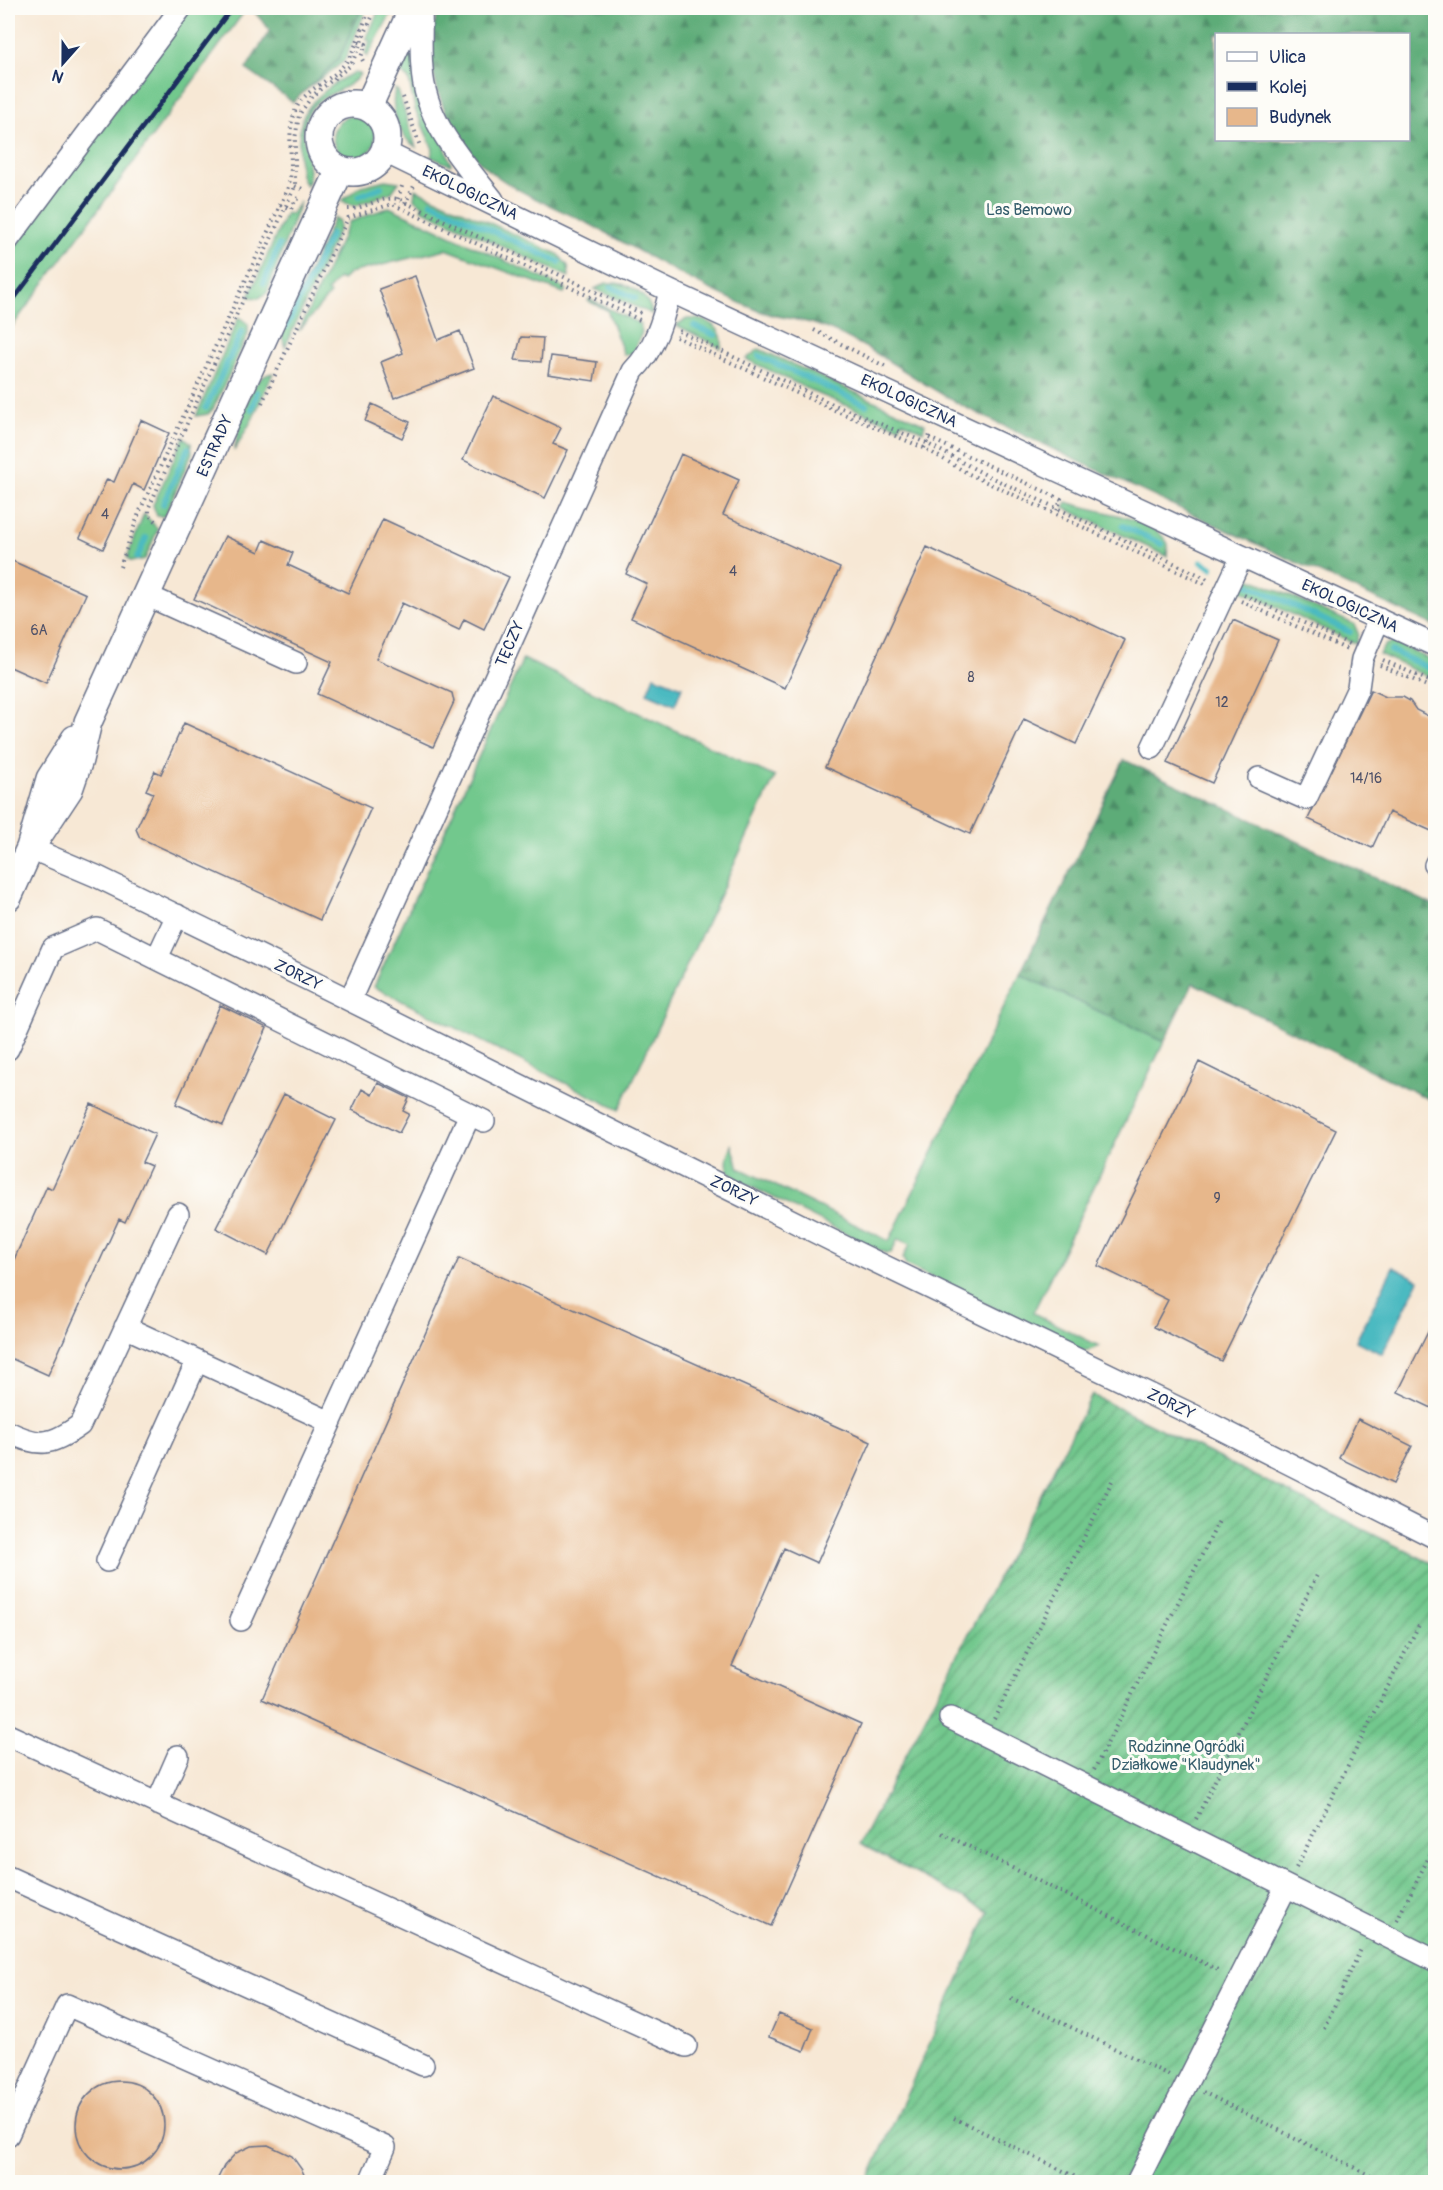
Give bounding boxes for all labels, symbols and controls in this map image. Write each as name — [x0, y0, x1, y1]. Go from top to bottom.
north arrow — [33, 33, 93, 93]
legend — [1215, 33, 1410, 141]
text: Ulica — [1269, 46, 1306, 69]
text: N — [49, 65, 67, 87]
text: Kolej — [1269, 76, 1307, 99]
text: Budynek — [1269, 106, 1332, 129]
street label: EKOLOGICZNA — [419, 161, 521, 225]
park label: Las Bemowo — [986, 200, 1072, 220]
street label: EKOLOGICZNA — [857, 370, 961, 432]
street label: ESTRADY — [193, 412, 237, 480]
house number: 4 — [101, 506, 109, 523]
house number: 4 — [729, 563, 737, 580]
street label: EKOLOGICZNA — [1298, 575, 1402, 637]
street label: TĘCZY — [491, 618, 529, 670]
house number: 6A — [30, 622, 48, 639]
house number: 8 — [967, 669, 975, 686]
house number: 12 — [1215, 694, 1229, 711]
house number: 14/16 — [1350, 770, 1382, 787]
street label: ZORZY — [271, 955, 325, 995]
street label: ZORZY — [707, 1171, 761, 1211]
house number: 9 — [1213, 1190, 1221, 1207]
street label: ZORZY — [1144, 1384, 1198, 1424]
park label: Rodzinne Ogródki Działkowe "Klaudynek" — [1111, 1737, 1261, 1775]

